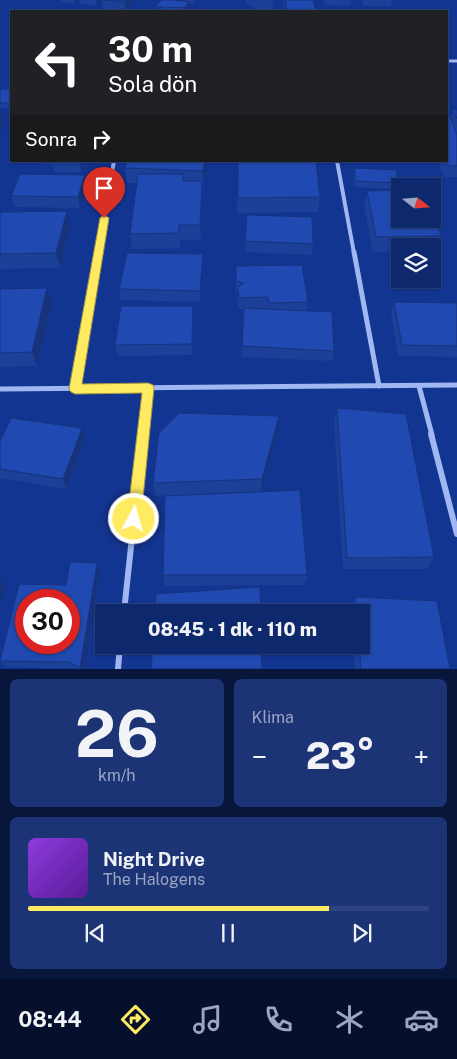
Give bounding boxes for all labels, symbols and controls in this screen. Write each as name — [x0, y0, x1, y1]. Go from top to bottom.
text: 30 m — [108, 29, 193, 70]
icon: left — [25, 30, 90, 95]
text: Sola dön — [108, 71, 197, 97]
icon: right — [87, 125, 115, 153]
text: Sonra — [25, 128, 77, 150]
pin — [83, 167, 125, 218]
icon: arrive — [90, 174, 118, 202]
north arrow — [391, 178, 441, 228]
map controls — [391, 178, 441, 288]
button: layers — [391, 238, 441, 288]
position arrow — [107, 492, 159, 544]
speed limit sign: 30 — [15, 589, 80, 654]
text: 08:45 · 1 dk · 110 m — [148, 618, 317, 640]
text: 26 — [75, 695, 159, 772]
text: Klima — [252, 708, 294, 727]
text: 23° — [306, 733, 375, 778]
text: − — [252, 740, 267, 773]
text: + — [413, 740, 429, 773]
text: km/h — [98, 766, 136, 785]
text: Night Drive — [103, 848, 205, 870]
text: The Halogens — [103, 870, 205, 889]
icon: previous — [81, 919, 109, 947]
icon: pause — [214, 919, 242, 947]
icon: next — [348, 919, 376, 947]
icon: directions — [118, 1002, 153, 1037]
icon: music — [190, 1002, 225, 1037]
icon: phone — [261, 1002, 296, 1037]
icon: climate — [332, 1002, 367, 1037]
icon: car — [404, 1002, 439, 1037]
text: 08:44 — [18, 1006, 82, 1032]

